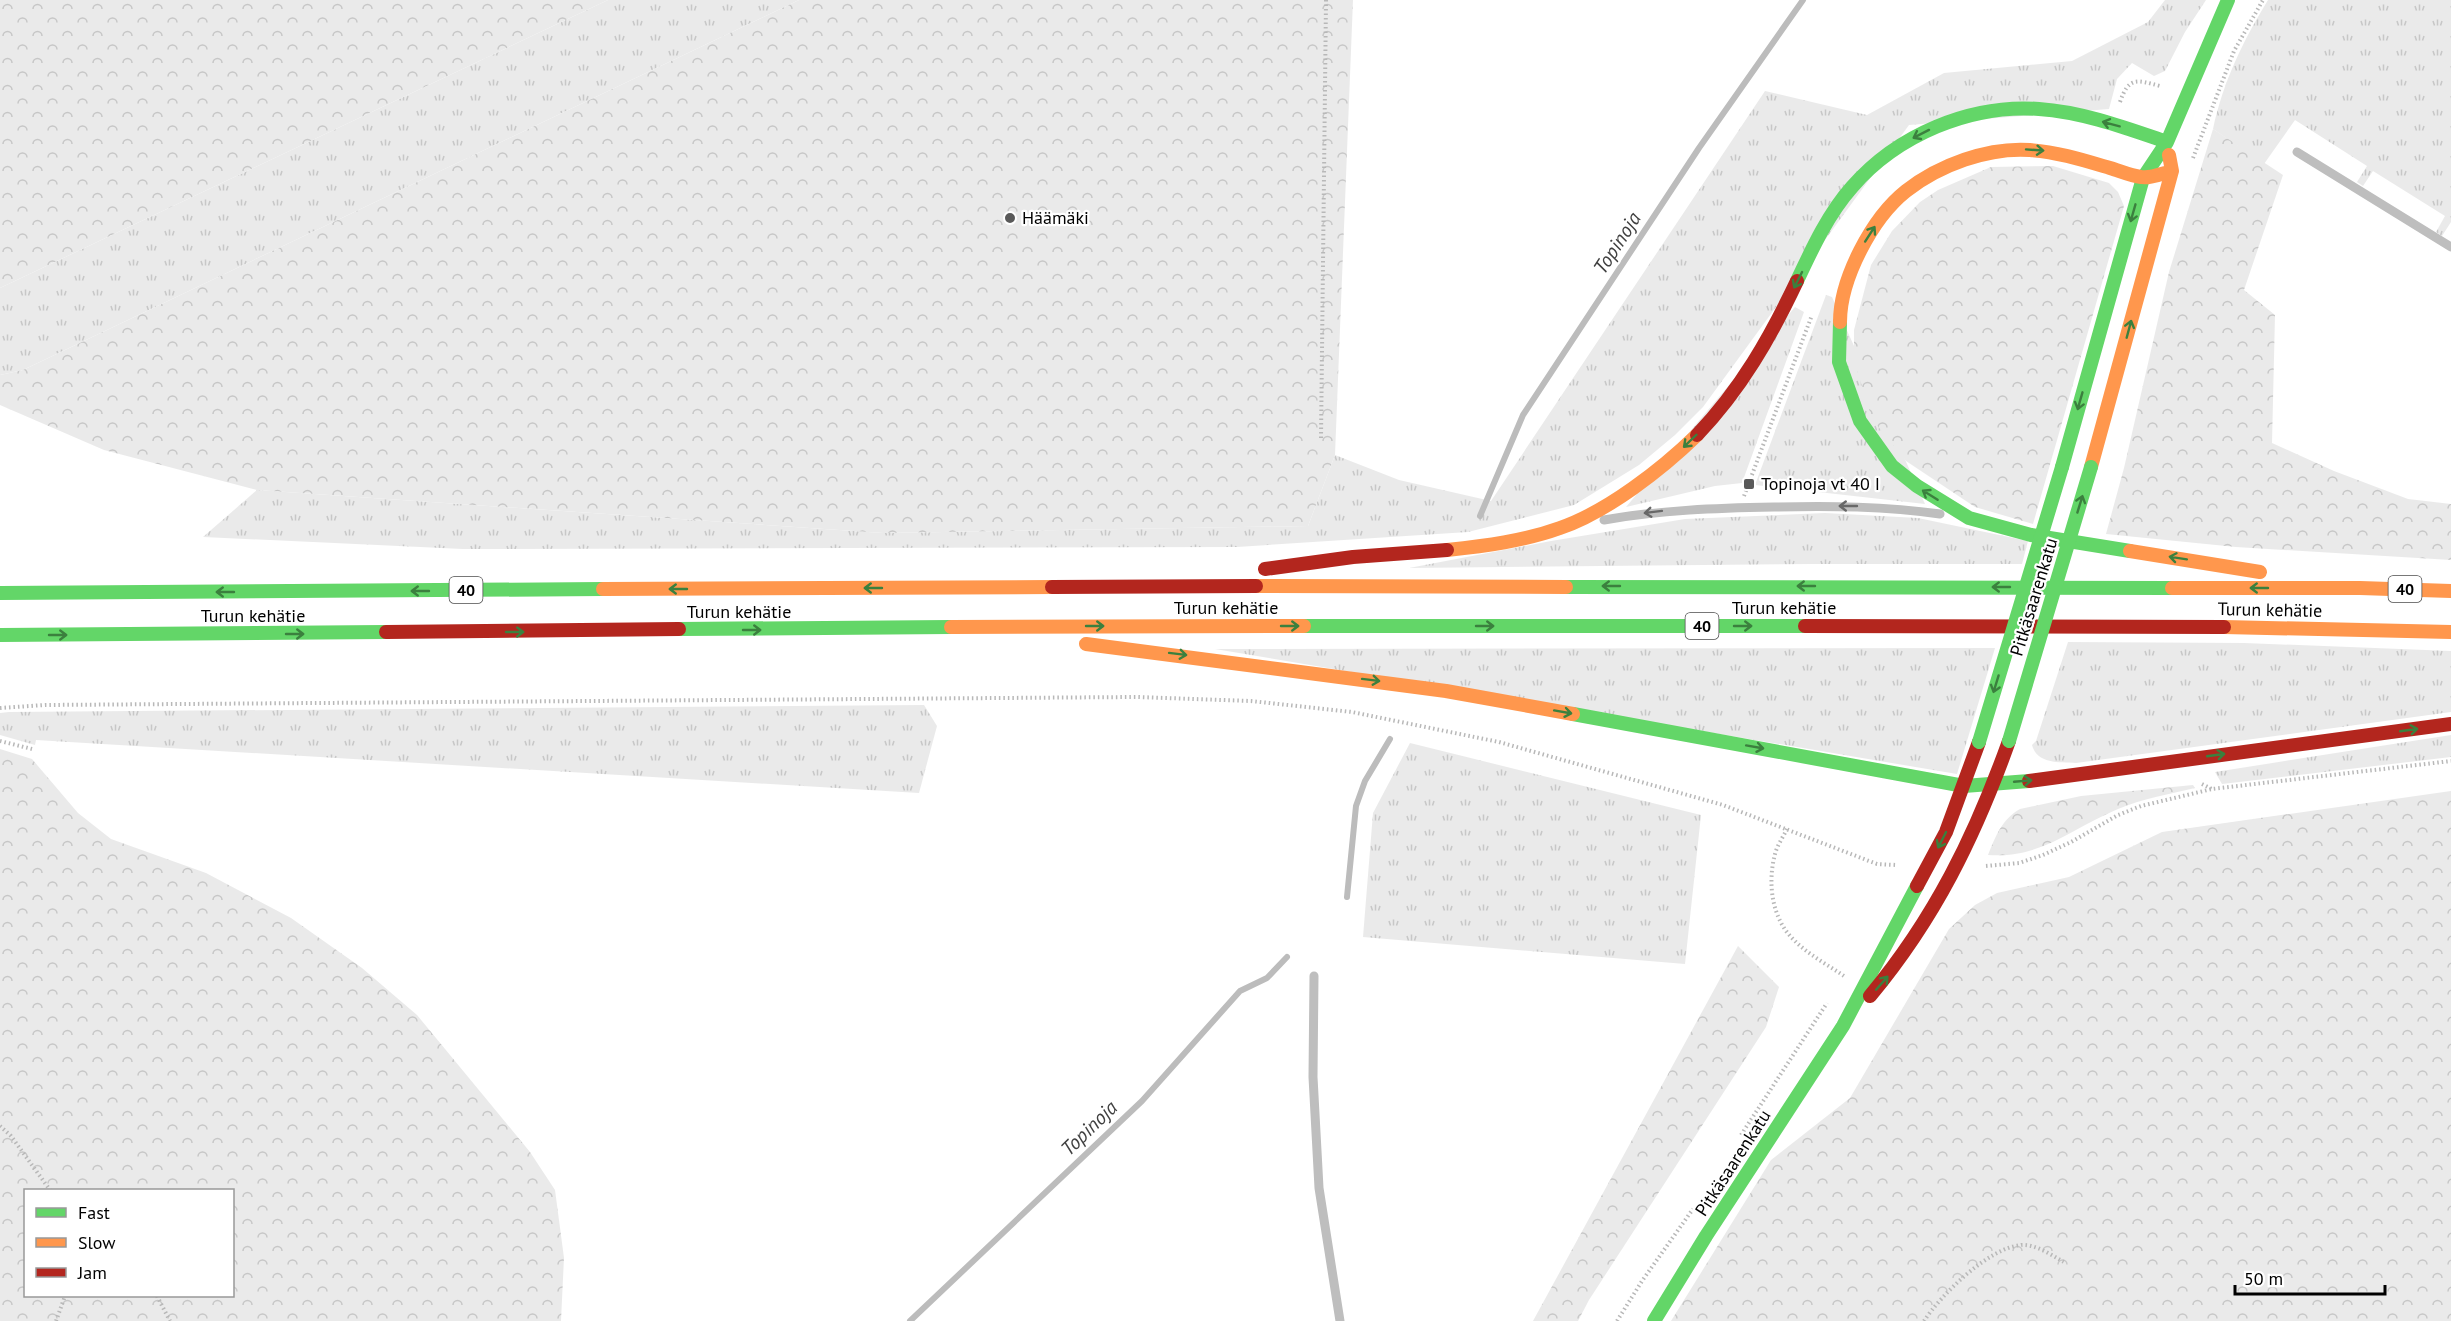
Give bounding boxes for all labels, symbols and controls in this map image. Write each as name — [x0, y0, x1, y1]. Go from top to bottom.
one-way arrow — [2102, 118, 2121, 130]
one-way arrow — [1913, 129, 1931, 141]
one-way arrow — [2025, 145, 2045, 156]
one-way arrow — [2127, 203, 2138, 222]
place label: Häämäki — [1022, 206, 1089, 229]
water label: Topinoja — [1587, 207, 1647, 279]
marker: Häämäki — [1003, 211, 1017, 225]
one-way arrow — [1864, 227, 1876, 243]
one-way arrow — [1791, 270, 1803, 288]
one-way arrow — [2124, 320, 2135, 339]
one-way arrow — [2074, 391, 2086, 410]
one-way arrow — [1683, 433, 1698, 447]
place label: Topinoja vt 40 I — [1761, 472, 1880, 495]
marker: Topinoja vt 40 I — [1742, 477, 1756, 491]
one-way arrow — [1922, 488, 1939, 500]
one-way arrow — [2075, 495, 2086, 514]
one-way arrow — [1839, 500, 1859, 512]
one-way arrow — [1644, 507, 1664, 518]
street label: Pitkäsaarenkatu — [2005, 535, 2062, 659]
one-way arrow — [2168, 553, 2188, 564]
road number: 40 — [2388, 576, 2422, 602]
road number: 40 — [450, 577, 482, 603]
one-way arrow — [1602, 580, 1622, 592]
one-way arrow — [1797, 580, 1817, 592]
one-way arrow — [1992, 581, 2012, 593]
one-way arrow — [863, 582, 883, 594]
one-way arrow — [2250, 582, 2270, 593]
one-way arrow — [668, 583, 688, 595]
one-way arrow — [410, 585, 430, 597]
one-way arrow — [215, 586, 235, 598]
street label: Turun kehätie — [1174, 596, 1278, 619]
street label: Turun kehätie — [1732, 596, 1836, 619]
street label: Turun kehätie — [2217, 597, 2323, 622]
street label: Turun kehätie — [687, 600, 791, 623]
street label: Turun kehätie — [201, 604, 305, 627]
road number: 40 — [1686, 613, 1718, 639]
one-way arrow — [1085, 620, 1105, 632]
one-way arrow — [1280, 620, 1300, 632]
one-way arrow — [1475, 620, 1495, 632]
one-way arrow — [1733, 620, 1753, 632]
one-way arrow — [742, 624, 762, 636]
one-way arrow — [505, 626, 525, 638]
one-way arrow — [285, 628, 305, 639]
one-way arrow — [48, 629, 68, 641]
one-way arrow — [1167, 649, 1187, 660]
one-way arrow — [1361, 674, 1380, 685]
one-way arrow — [1990, 674, 2001, 693]
one-way arrow — [1553, 707, 1573, 718]
one-way arrow — [2399, 724, 2419, 735]
one-way arrow — [1745, 742, 1764, 753]
one-way arrow — [2206, 750, 2225, 761]
one-way arrow — [2012, 775, 2032, 786]
one-way arrow — [1936, 830, 1948, 848]
one-way arrow — [1875, 975, 1889, 990]
water label: Topinoja — [1055, 1095, 1123, 1161]
street label: Pitkäsaarenkatu — [1690, 1105, 1776, 1220]
legend — [24, 1189, 234, 1297]
text: Fast — [78, 1201, 110, 1224]
text: Slow — [78, 1231, 116, 1254]
scale bar — [2235, 1258, 2385, 1296]
text: Jam — [77, 1261, 107, 1284]
text: 50 m — [2244, 1267, 2283, 1290]

